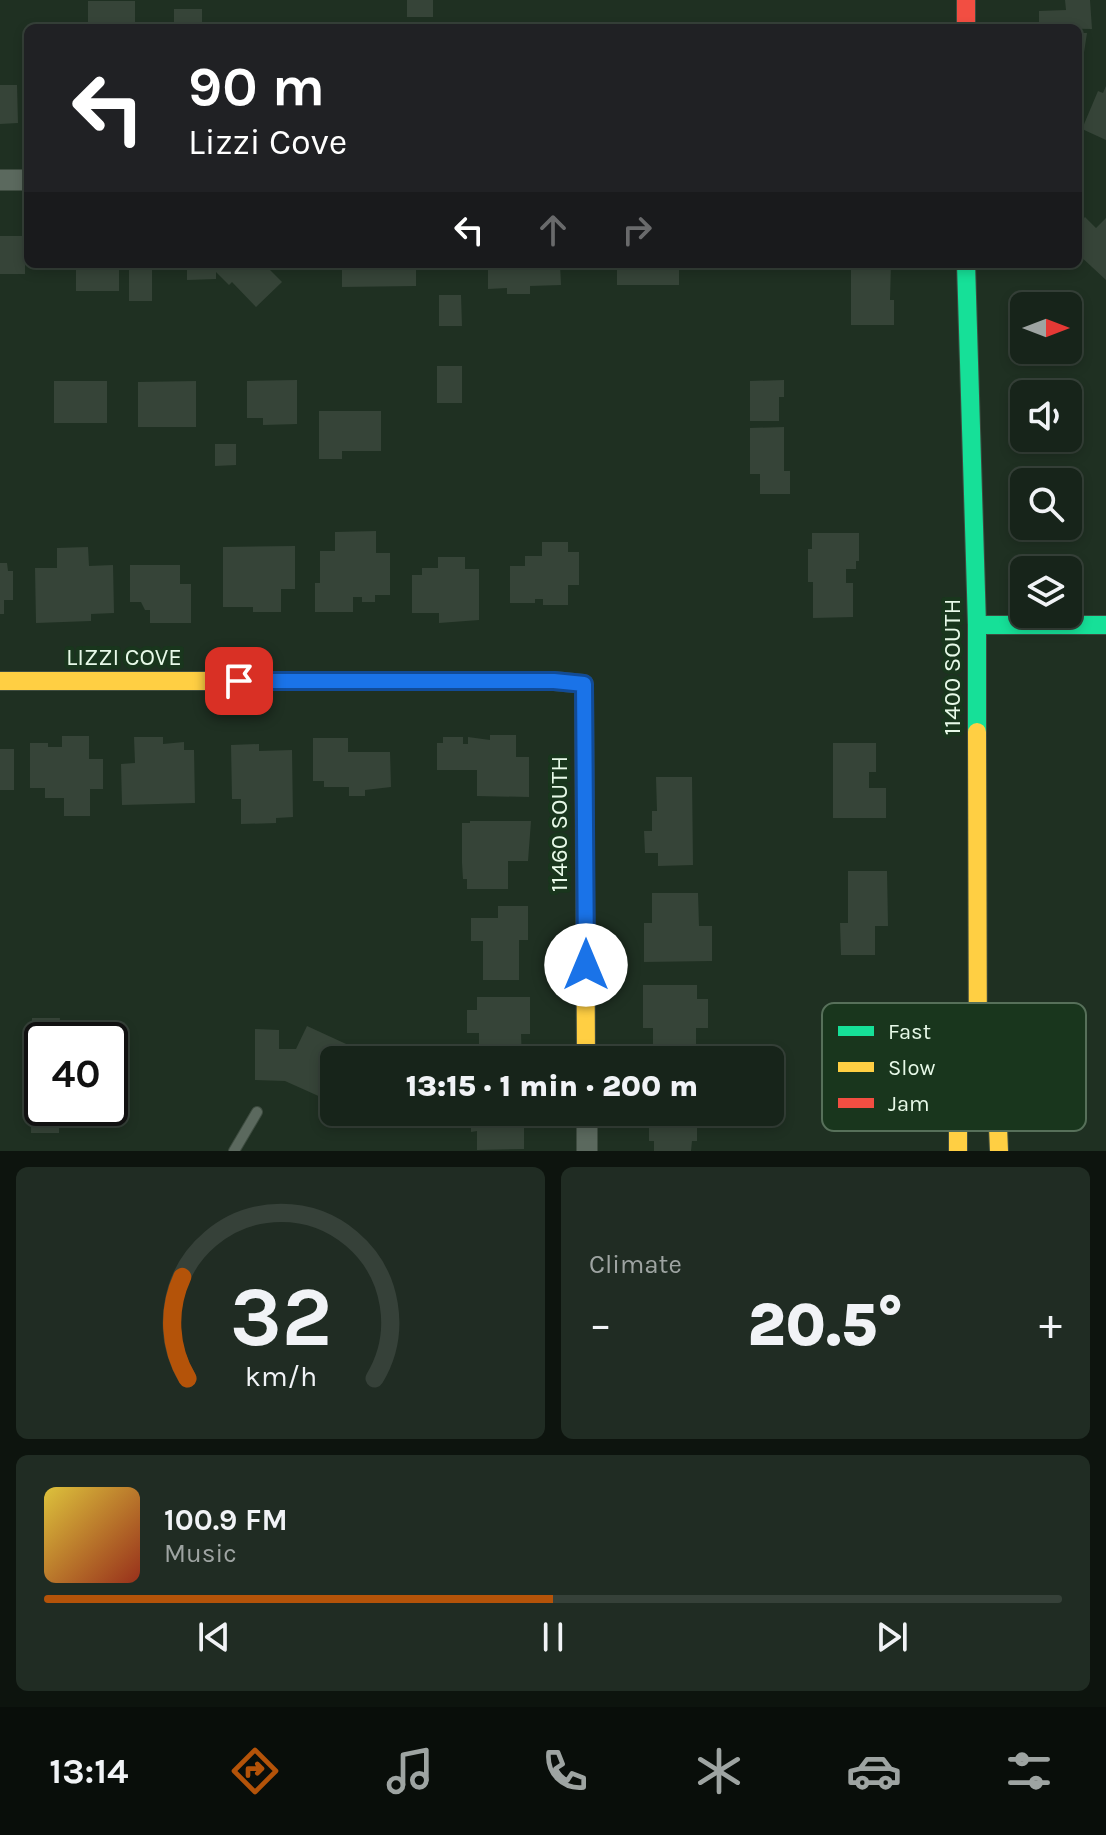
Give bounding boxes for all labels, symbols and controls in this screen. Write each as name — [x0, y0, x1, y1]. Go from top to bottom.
text: 90 m — [188, 54, 325, 119]
icon: left — [56, 56, 160, 160]
text: Lizzi Cove — [188, 121, 347, 163]
icon: left — [447, 208, 491, 252]
icon: ahead — [531, 208, 575, 252]
icon: right — [615, 208, 659, 252]
north arrow — [1010, 292, 1082, 364]
map controls — [1010, 292, 1082, 628]
button: sound — [1010, 380, 1082, 452]
button: search — [1010, 468, 1082, 540]
button: layers — [1010, 556, 1082, 628]
street label: 11400 SOUTH — [938, 598, 966, 736]
street label: LIZZI COVE — [66, 643, 182, 671]
pin — [205, 647, 273, 715]
icon: arrive — [217, 659, 261, 703]
street label: 11460 SOUTH — [545, 756, 573, 892]
position arrow — [544, 923, 628, 1007]
legend — [822, 1003, 1086, 1131]
text: Fast — [888, 1019, 931, 1045]
speed limit sign: 40 — [24, 1022, 128, 1126]
text: Slow — [888, 1055, 935, 1081]
text: 13:15 · 1 min · 200 m — [406, 1068, 698, 1104]
text: Jam — [888, 1091, 930, 1117]
text: Climate — [589, 1249, 682, 1280]
text: 32 — [229, 1269, 332, 1366]
text: 20.5° — [748, 1290, 903, 1360]
text: − — [589, 1299, 612, 1350]
text: + — [1039, 1299, 1062, 1350]
text: km/h — [244, 1360, 317, 1393]
text: 100.9 FM — [164, 1502, 288, 1538]
text: Music — [164, 1538, 237, 1569]
icon: previous — [192, 1615, 236, 1659]
icon: pause — [531, 1615, 575, 1659]
icon: next — [870, 1615, 914, 1659]
icon: directions — [227, 1743, 283, 1799]
icon: music — [382, 1743, 438, 1799]
icon: phone — [537, 1743, 593, 1799]
icon: climate — [691, 1743, 747, 1799]
icon: car — [846, 1743, 902, 1799]
icon: filters — [1001, 1743, 1057, 1799]
text: 13:14 — [49, 1750, 129, 1792]

